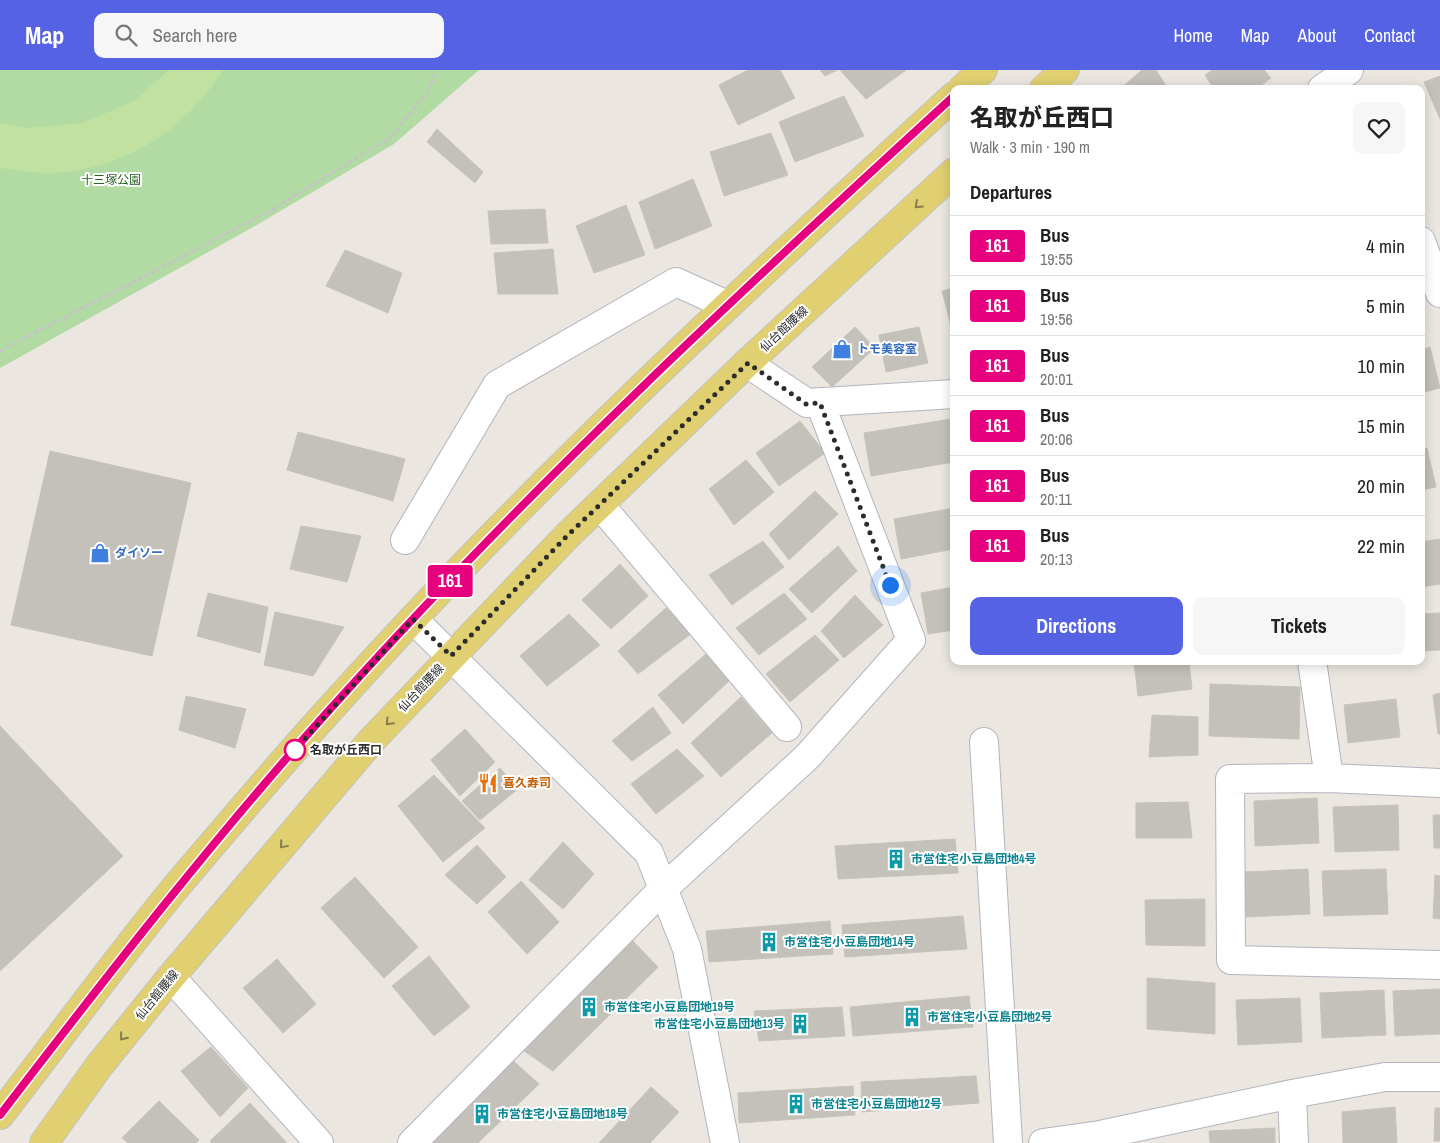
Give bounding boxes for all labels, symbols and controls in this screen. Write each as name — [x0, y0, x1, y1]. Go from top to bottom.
search box — [94, 13, 444, 58]
text: Map — [25, 19, 64, 51]
icon: search — [112, 21, 140, 49]
text: Search here — [152, 22, 237, 48]
text: Home — [1173, 23, 1213, 48]
text: Map — [1241, 23, 1270, 48]
text: About — [1298, 23, 1336, 48]
text: Contact — [1364, 23, 1415, 48]
text: 名取が丘西口 — [970, 101, 1114, 133]
button: heart — [1353, 102, 1405, 154]
text: Walk · 3 min · 190 m — [970, 136, 1090, 158]
park label: 十三塚公園 — [81, 172, 141, 188]
text: Departures — [970, 179, 1052, 205]
one-way arrow — [915, 199, 924, 208]
text: Bus — [1040, 222, 1069, 248]
text: 161 — [985, 233, 1010, 258]
text: 4 min — [1366, 233, 1405, 259]
text: 19:55 — [1040, 248, 1073, 270]
text: Bus — [1040, 282, 1069, 308]
text: 161 — [985, 293, 1010, 318]
text: 5 min — [1366, 293, 1405, 319]
street label: 仙台館腰線 — [757, 303, 811, 355]
text: 19:56 — [1040, 308, 1073, 330]
shop icon: トモ美容室 — [831, 338, 853, 360]
place label: トモ美容室 — [857, 341, 917, 357]
text: Bus — [1040, 342, 1069, 368]
text: 161 — [985, 353, 1010, 378]
text: 10 min — [1357, 353, 1405, 379]
text: 20:01 — [1040, 368, 1073, 390]
text: Bus — [1040, 402, 1069, 428]
text: 161 — [985, 413, 1010, 438]
text: 15 min — [1357, 413, 1405, 439]
text: 20:06 — [1040, 428, 1073, 450]
text: Bus — [1040, 462, 1069, 488]
text: 161 — [985, 473, 1010, 498]
text: 20 min — [1357, 473, 1405, 499]
text: 20:11 — [1040, 488, 1072, 510]
text: Bus — [1040, 522, 1069, 548]
text: 161 — [985, 533, 1010, 558]
text: 22 min — [1357, 533, 1405, 559]
shop icon: ダイソー — [89, 542, 111, 564]
place label: ダイソー — [115, 545, 163, 561]
text: 20:13 — [1040, 548, 1073, 570]
line badge: 161 — [421, 565, 479, 597]
text: 161 — [438, 568, 462, 593]
your location — [878, 573, 903, 598]
button: Directions — [970, 597, 1183, 655]
button: Tickets — [1193, 597, 1405, 655]
street label: 仙台館腰線 — [395, 661, 447, 715]
one-way arrow — [386, 716, 395, 725]
marker: 名取が丘西口 — [284, 739, 306, 761]
place label: 名取が丘西口 — [310, 742, 382, 758]
restaurant icon: 喜久寿司 — [477, 772, 499, 794]
place label: 喜久寿司 — [503, 775, 551, 791]
one-way arrow — [280, 839, 289, 848]
building icon: 市営住宅小豆島団地4号 — [885, 848, 907, 870]
place label: 市営住宅小豆島団地4号 — [911, 851, 1036, 867]
building icon: 市営住宅小豆島団地14号 — [758, 931, 780, 953]
place label: 市営住宅小豆島団地14号 — [784, 934, 915, 950]
street label: 仙台館腰線 — [132, 967, 182, 1023]
building icon: 市営住宅小豆島団地19号 — [578, 996, 600, 1018]
place label: 市営住宅小豆島団地19号 — [604, 999, 735, 1015]
building icon: 市営住宅小豆島団地2号 — [901, 1006, 923, 1028]
place label: 市営住宅小豆島団地2号 — [927, 1009, 1052, 1025]
building icon: 市営住宅小豆島団地13号 — [789, 1013, 811, 1035]
place label: 市営住宅小豆島団地13号 — [654, 1016, 785, 1032]
one-way arrow — [120, 1031, 128, 1040]
building icon: 市営住宅小豆島団地12号 — [785, 1093, 807, 1115]
place label: 市営住宅小豆島団地12号 — [811, 1096, 942, 1112]
building icon: 市営住宅小豆島団地18号 — [471, 1103, 493, 1125]
place label: 市営住宅小豆島団地18号 — [497, 1106, 628, 1122]

